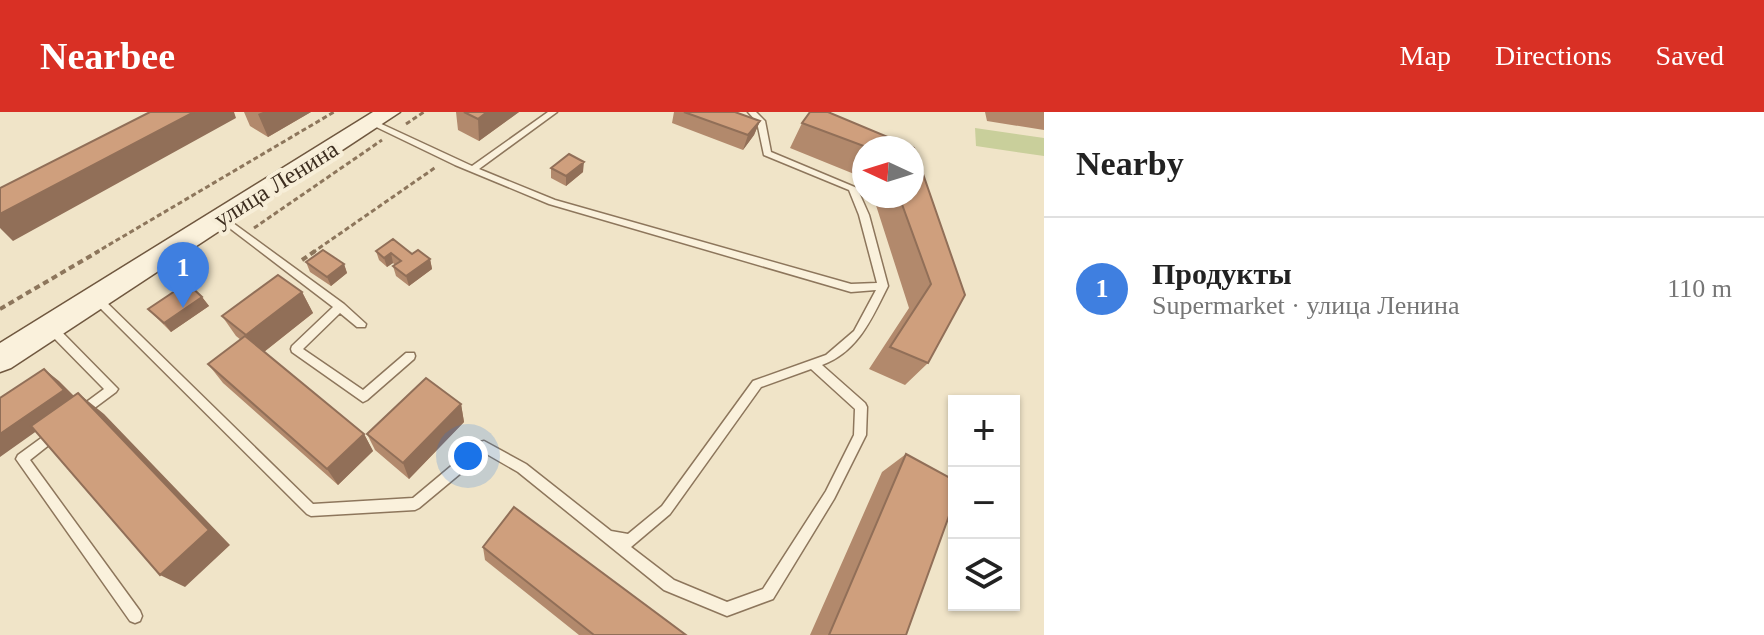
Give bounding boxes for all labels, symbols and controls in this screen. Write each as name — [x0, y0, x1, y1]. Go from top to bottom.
text: Nearbee — [40, 35, 175, 77]
text: Map — [1400, 40, 1451, 71]
text: Directions — [1495, 40, 1612, 71]
text: Saved — [1656, 40, 1724, 71]
street label: улица Ленина — [209, 135, 343, 232]
north arrow — [852, 136, 924, 208]
text: Nearby — [1076, 145, 1184, 182]
pin: 1 — [157, 242, 209, 308]
text: Продукты — [1152, 257, 1292, 290]
text: 1 — [1096, 274, 1109, 303]
text: 110 m — [1667, 274, 1732, 303]
text: Supermarket · улица Ленина — [1152, 291, 1459, 320]
map controls — [948, 395, 1020, 611]
button: + — [948, 395, 1020, 467]
your location — [448, 436, 488, 476]
button: − — [948, 467, 1020, 539]
button: layers — [948, 539, 1020, 611]

